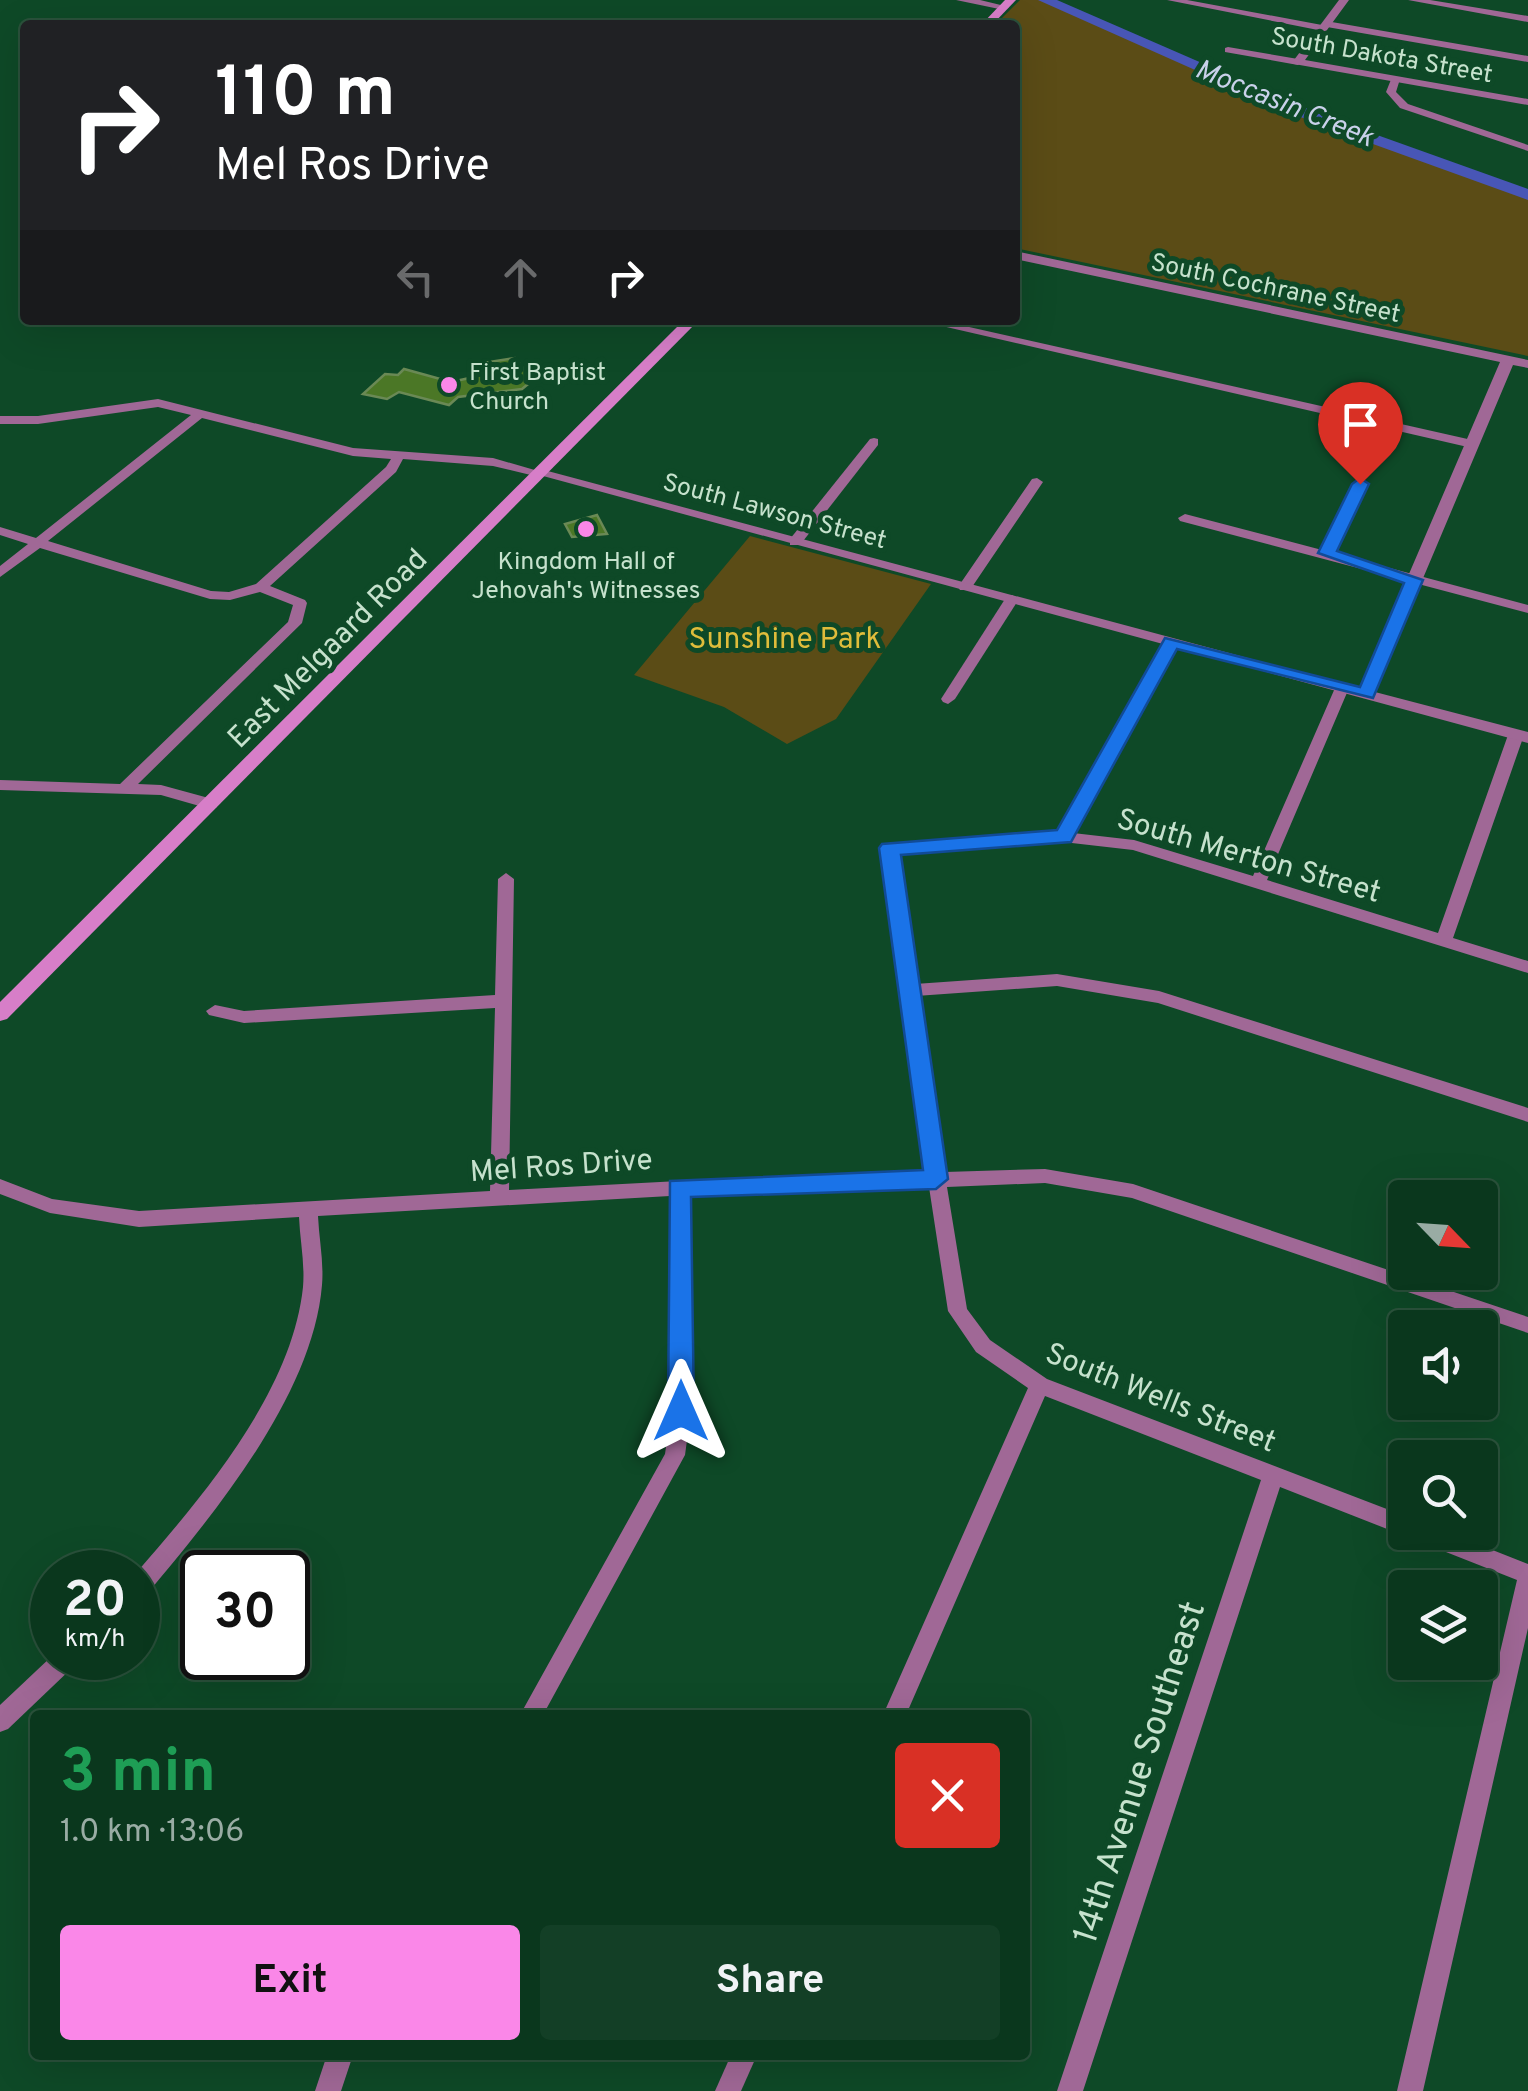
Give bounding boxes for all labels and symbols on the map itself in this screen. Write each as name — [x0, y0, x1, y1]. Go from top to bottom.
street label: South Dakota Street — [1268, 22, 1495, 92]
water label: Moccasin Creek — [1189, 53, 1379, 157]
street label: South Cochrane Street — [1148, 248, 1403, 332]
place label: First Baptist Church — [469, 358, 606, 419]
marker: First Baptist Church — [438, 374, 460, 396]
pin — [1318, 382, 1403, 485]
street label: South Lawson Street — [659, 468, 890, 558]
marker: Kingdom Hall of Jehovah's Witnesses — [575, 518, 597, 540]
street label: East Melgaard Road — [221, 542, 436, 757]
place label: Kingdom Hall of Jehovah's Witnesses — [472, 547, 700, 608]
park label: Sunshine Park — [689, 622, 882, 659]
street label: South Merton Street — [1112, 802, 1384, 913]
street label: Mel Ros Drive — [469, 1143, 654, 1192]
north arrow — [1388, 1180, 1498, 1290]
street label: South Wells Street — [1039, 1336, 1281, 1462]
position arrow — [629, 1359, 733, 1463]
speed limit sign: 30 — [180, 1550, 310, 1680]
street label: 14th Avenue Southeast — [1065, 1596, 1217, 1950]

